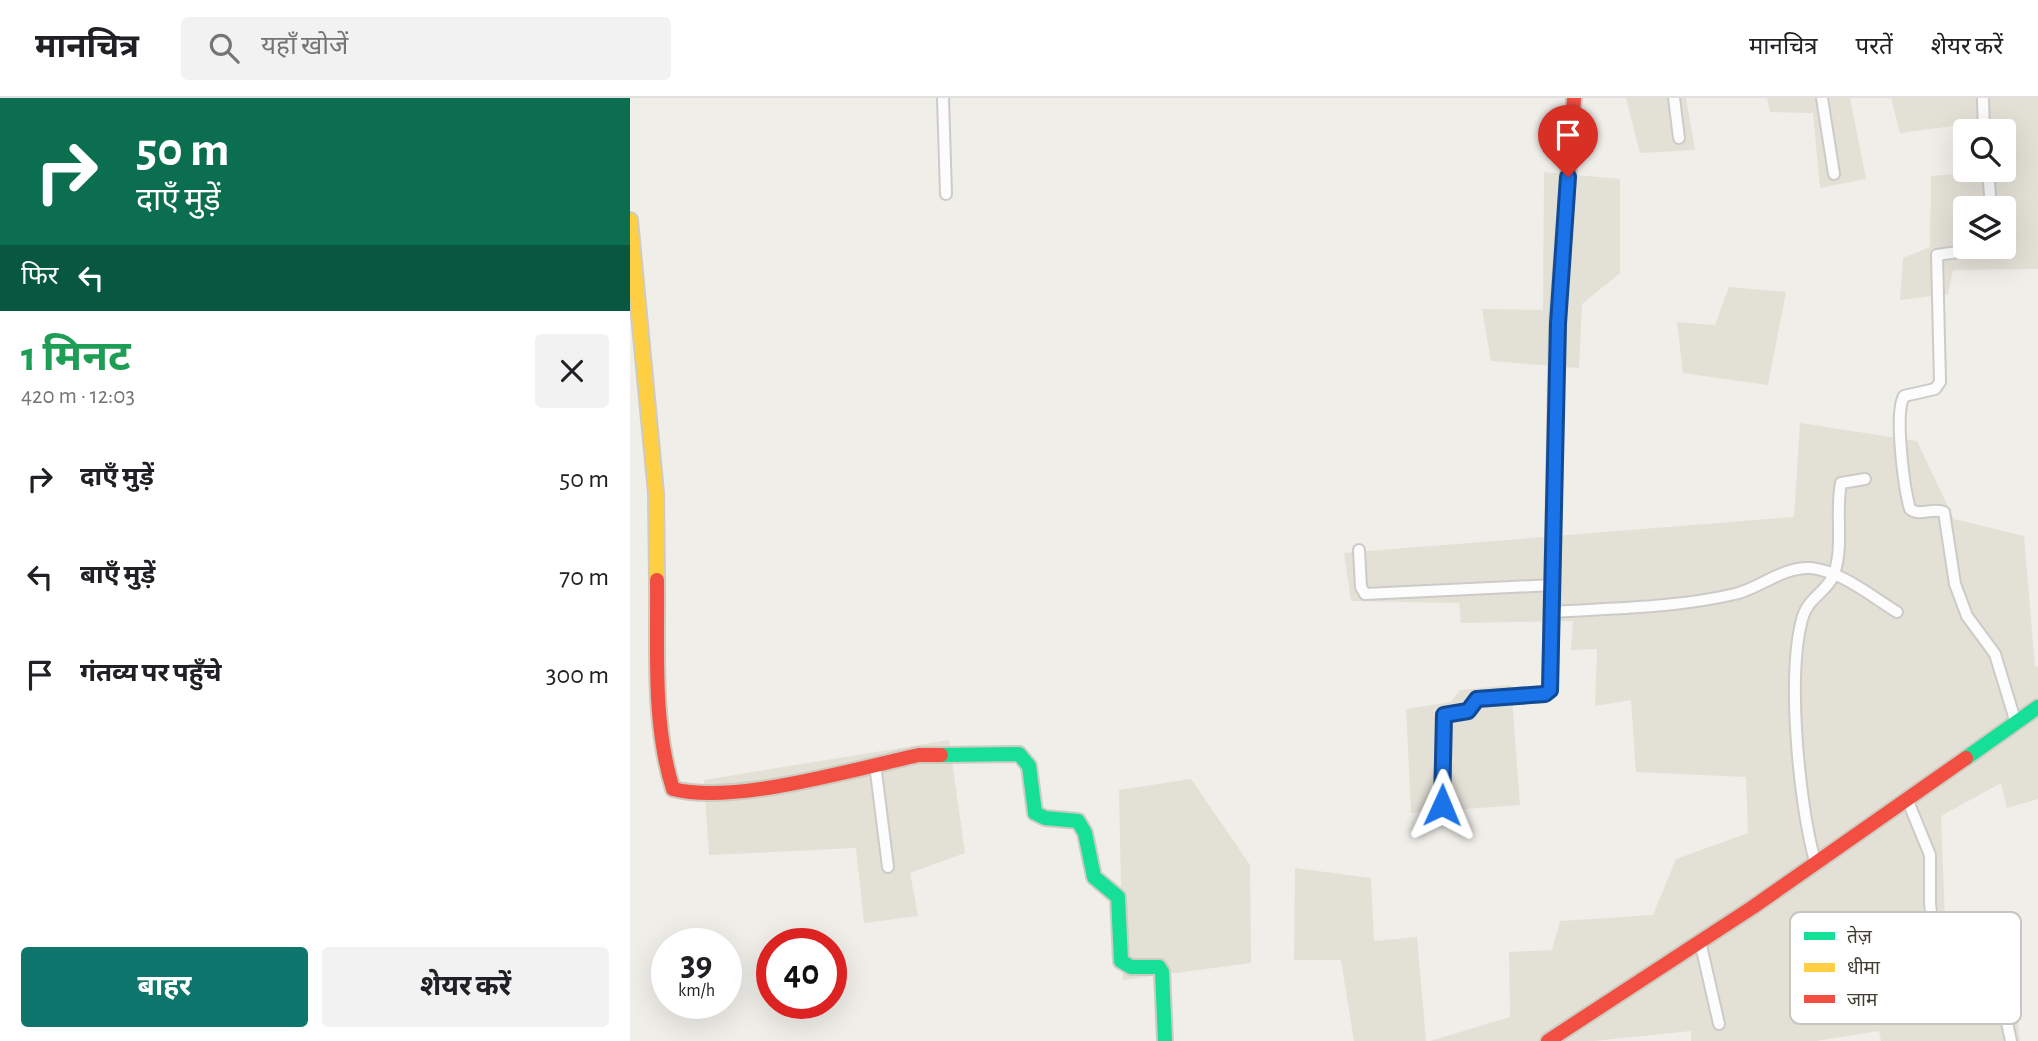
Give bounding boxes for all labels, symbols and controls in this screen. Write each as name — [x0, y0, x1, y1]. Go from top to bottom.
search box — [181, 17, 671, 80]
icon: search — [205, 29, 243, 67]
text: मानचित्र — [35, 31, 139, 64]
text: यहाँ खोजें — [261, 33, 348, 59]
text: मानचित्र — [1749, 35, 1818, 59]
text: परतें — [1856, 35, 1893, 59]
text: शेयर करें — [1931, 35, 2003, 59]
pin — [1538, 105, 1598, 177]
icon: arrive — [1549, 116, 1587, 154]
map controls — [1953, 119, 2016, 259]
button: search — [1953, 119, 2016, 182]
icon: right — [21, 126, 112, 217]
text: 50 m — [136, 126, 230, 175]
text: दाएँ मुड़ें — [136, 184, 221, 216]
button: layers — [1953, 196, 2016, 259]
icon: left — [72, 259, 110, 297]
text: फिर — [21, 263, 58, 289]
button: close — [535, 334, 609, 408]
text: 1 मिनट — [21, 336, 131, 378]
text: 420 m · 12:03 — [21, 385, 135, 408]
icon: right — [21, 460, 59, 498]
text: दाएँ मुड़ें — [80, 464, 154, 490]
text: 50 m — [559, 466, 609, 492]
icon: left — [21, 558, 59, 596]
text: बाएँ मुड़ें — [80, 562, 155, 588]
text: 70 m — [559, 564, 609, 590]
icon: arrive — [21, 656, 59, 694]
text: गंतव्य पर पहुँचे — [80, 660, 222, 686]
text: 300 m — [546, 662, 609, 688]
position arrow — [1405, 768, 1479, 842]
legend — [1790, 912, 2021, 1024]
text: तेज़ — [1847, 925, 1873, 947]
speed limit sign: 40 — [756, 928, 847, 1019]
button: बाहर — [21, 947, 308, 1027]
button: शेयर करें — [322, 947, 609, 1027]
text: 39 — [680, 947, 712, 982]
text: धीमा — [1847, 957, 1881, 978]
text: km/h — [678, 982, 715, 1000]
text: जाम — [1847, 991, 1878, 1010]

